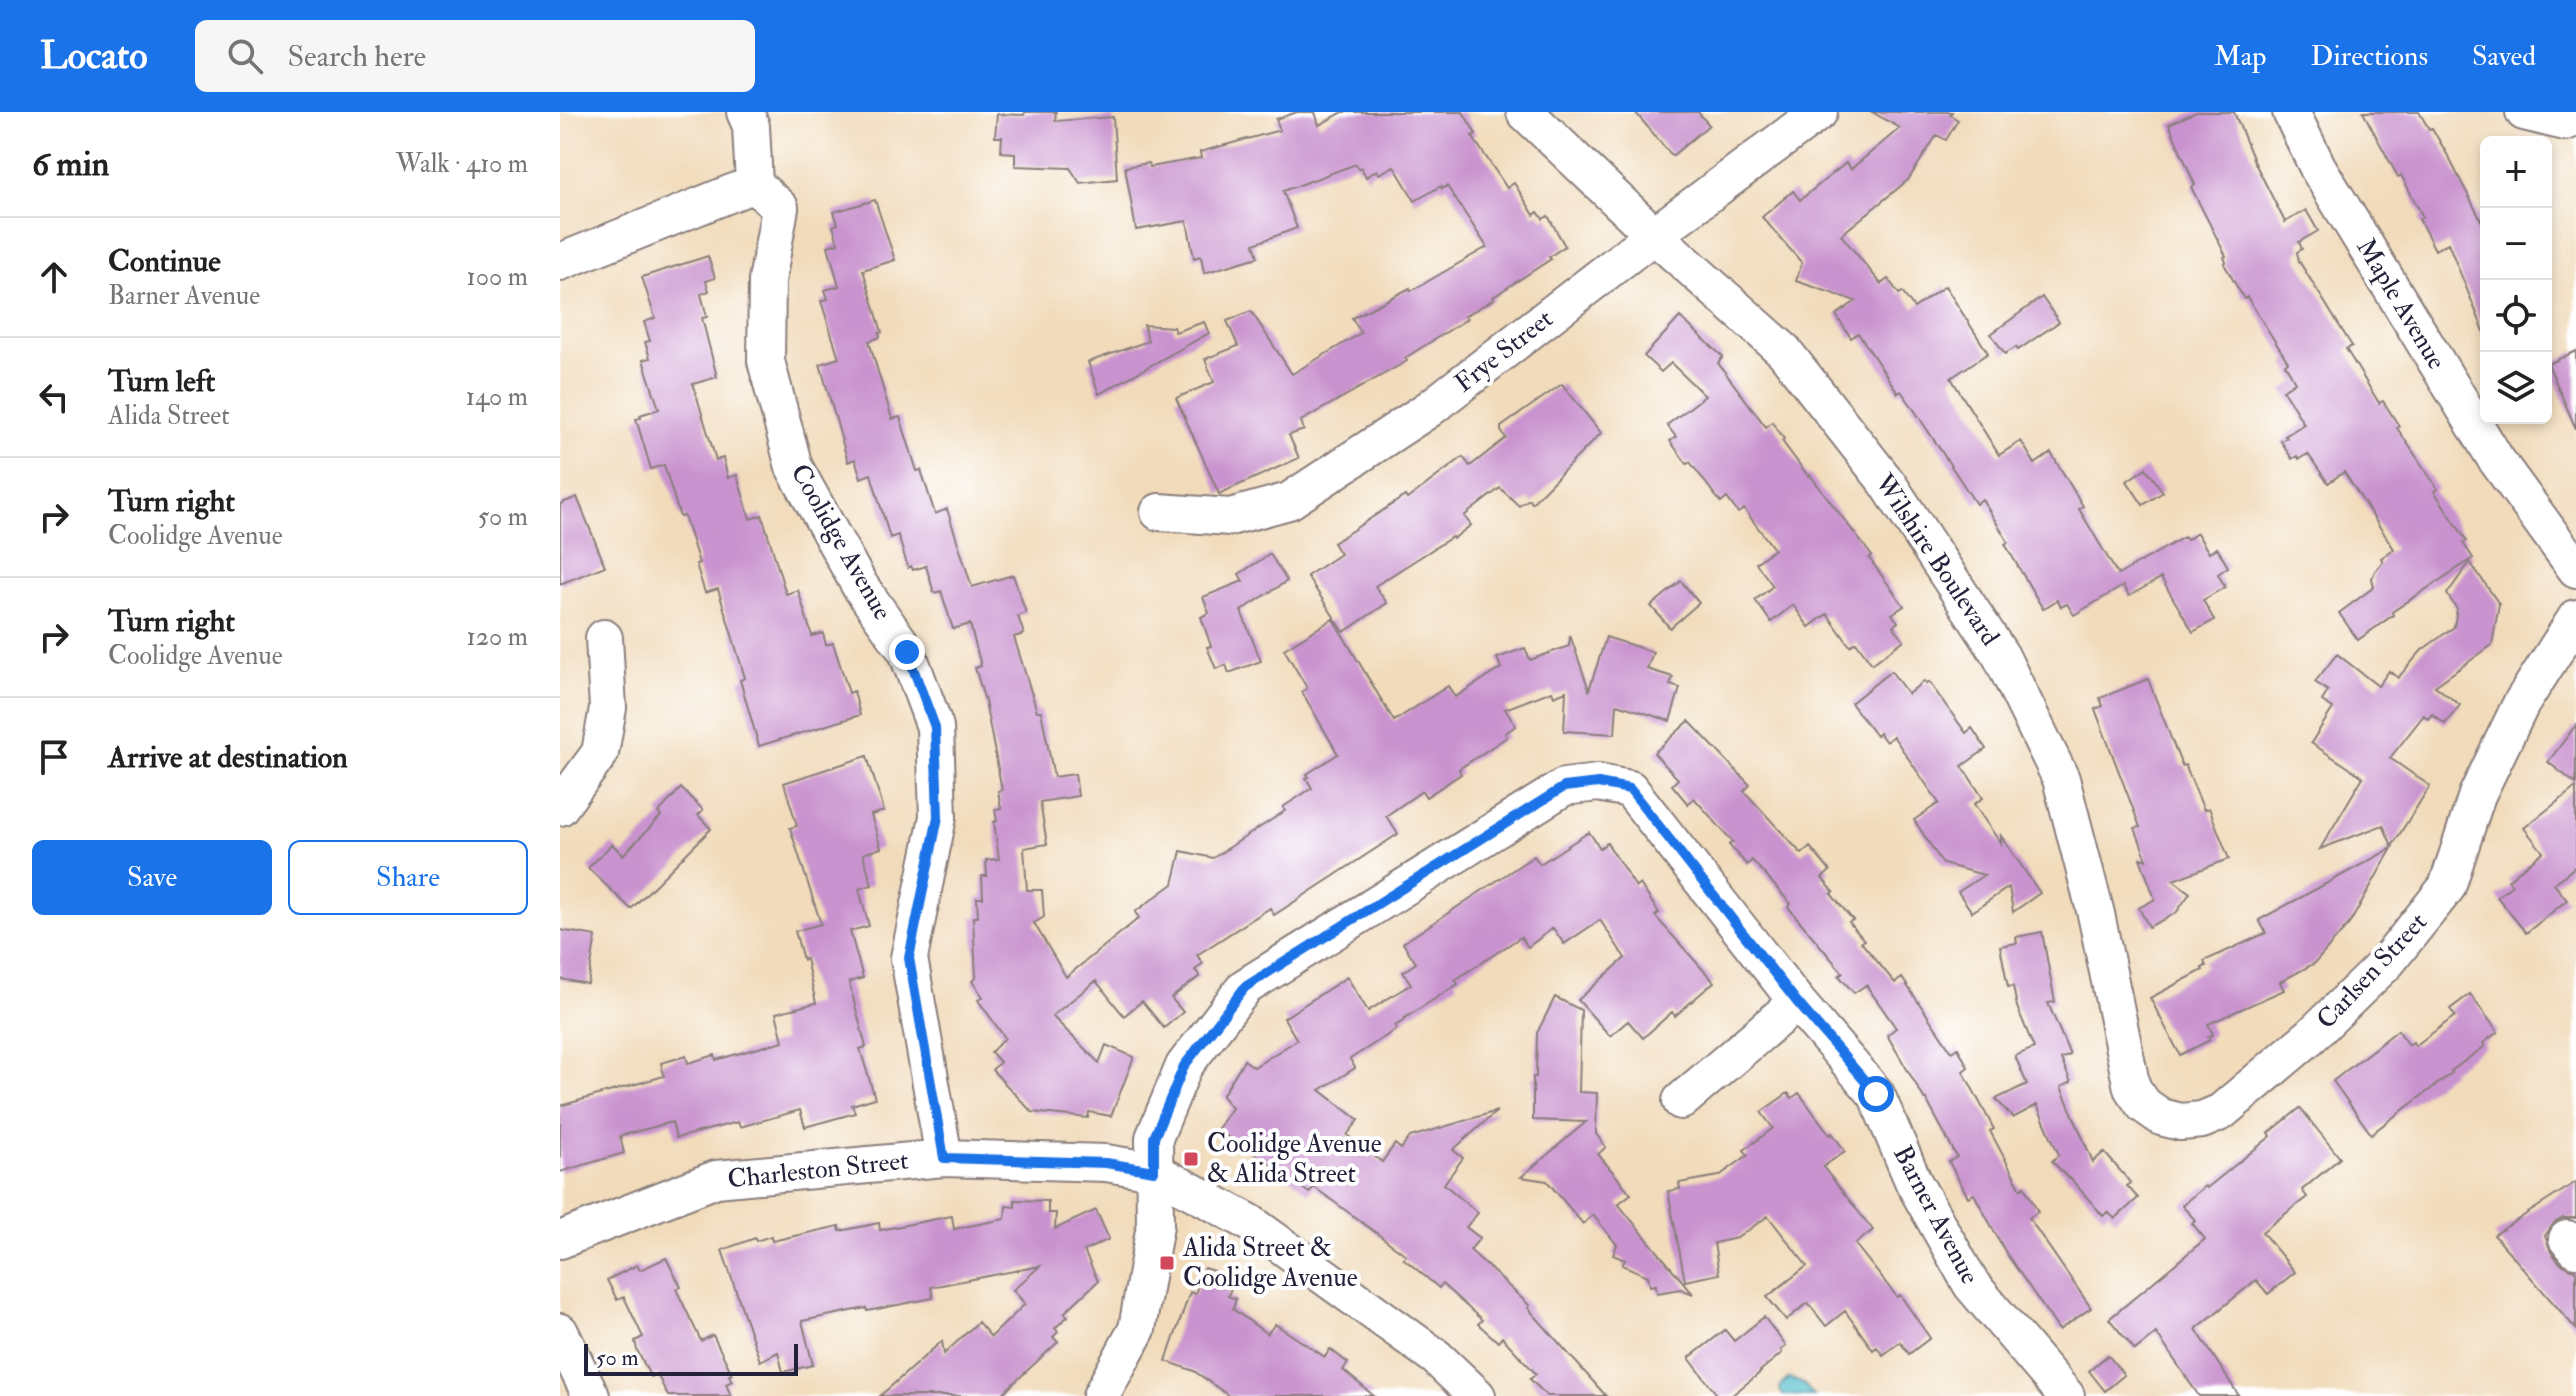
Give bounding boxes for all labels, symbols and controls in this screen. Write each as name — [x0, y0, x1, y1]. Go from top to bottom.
search box — [195, 20, 755, 92]
text: Locato — [40, 32, 147, 80]
icon: search — [223, 34, 267, 78]
text: Search here — [287, 38, 426, 75]
text: Map — [2214, 39, 2267, 74]
text: Directions — [2311, 39, 2428, 74]
text: Saved — [2472, 39, 2536, 74]
map controls — [2480, 136, 2552, 424]
button: + — [2480, 136, 2552, 208]
text: 6 min — [32, 143, 109, 186]
text: Walk · 410 m — [396, 148, 528, 180]
button: − — [2480, 208, 2552, 280]
street label: Maple Avenue — [2349, 233, 2453, 376]
text: Continue — [108, 243, 221, 280]
icon: ahead — [32, 255, 76, 299]
text: 100 m — [467, 261, 528, 293]
text: Barner Avenue — [108, 280, 260, 312]
button: locate — [2480, 280, 2552, 352]
street label: Frye Street — [1449, 303, 1559, 399]
button: layers — [2480, 352, 2552, 424]
text: Turn left — [108, 363, 215, 400]
icon: left — [32, 375, 76, 419]
text: 140 m — [466, 381, 528, 413]
text: Alida Street — [108, 400, 230, 432]
street label: Coolidge Avenue — [783, 458, 899, 626]
street label: Wilshire Boulevard — [1867, 467, 2006, 652]
text: Turn right — [108, 483, 235, 520]
icon: right — [32, 495, 76, 539]
text: 50 m — [478, 501, 528, 533]
text: Coolidge Avenue — [108, 520, 283, 552]
text: Turn right — [108, 603, 235, 640]
icon: right — [32, 615, 76, 659]
text: 120 m — [467, 621, 528, 653]
route end — [889, 634, 925, 670]
text: Coolidge Avenue — [108, 640, 283, 672]
icon: arrive — [32, 735, 76, 779]
text: Arrive at destination — [108, 739, 348, 776]
button: Save — [32, 840, 272, 915]
button: Share — [288, 840, 528, 915]
street label: Carlsen Street — [2310, 906, 2434, 1036]
route start — [1858, 1076, 1894, 1112]
place label: Coolidge Avenue & Alida Street — [1207, 1128, 1382, 1190]
street label: Barner Avenue — [1886, 1140, 1986, 1290]
street label: Charleston Street — [726, 1145, 910, 1195]
marker: Coolidge Avenue & Alida Street — [1182, 1150, 1200, 1168]
place label: Alida Street & Coolidge Avenue — [1182, 1232, 1358, 1294]
marker: Alida Street & Coolidge Avenue — [1158, 1254, 1176, 1272]
scale bar — [584, 1340, 798, 1376]
text: 50 m — [596, 1344, 638, 1372]

